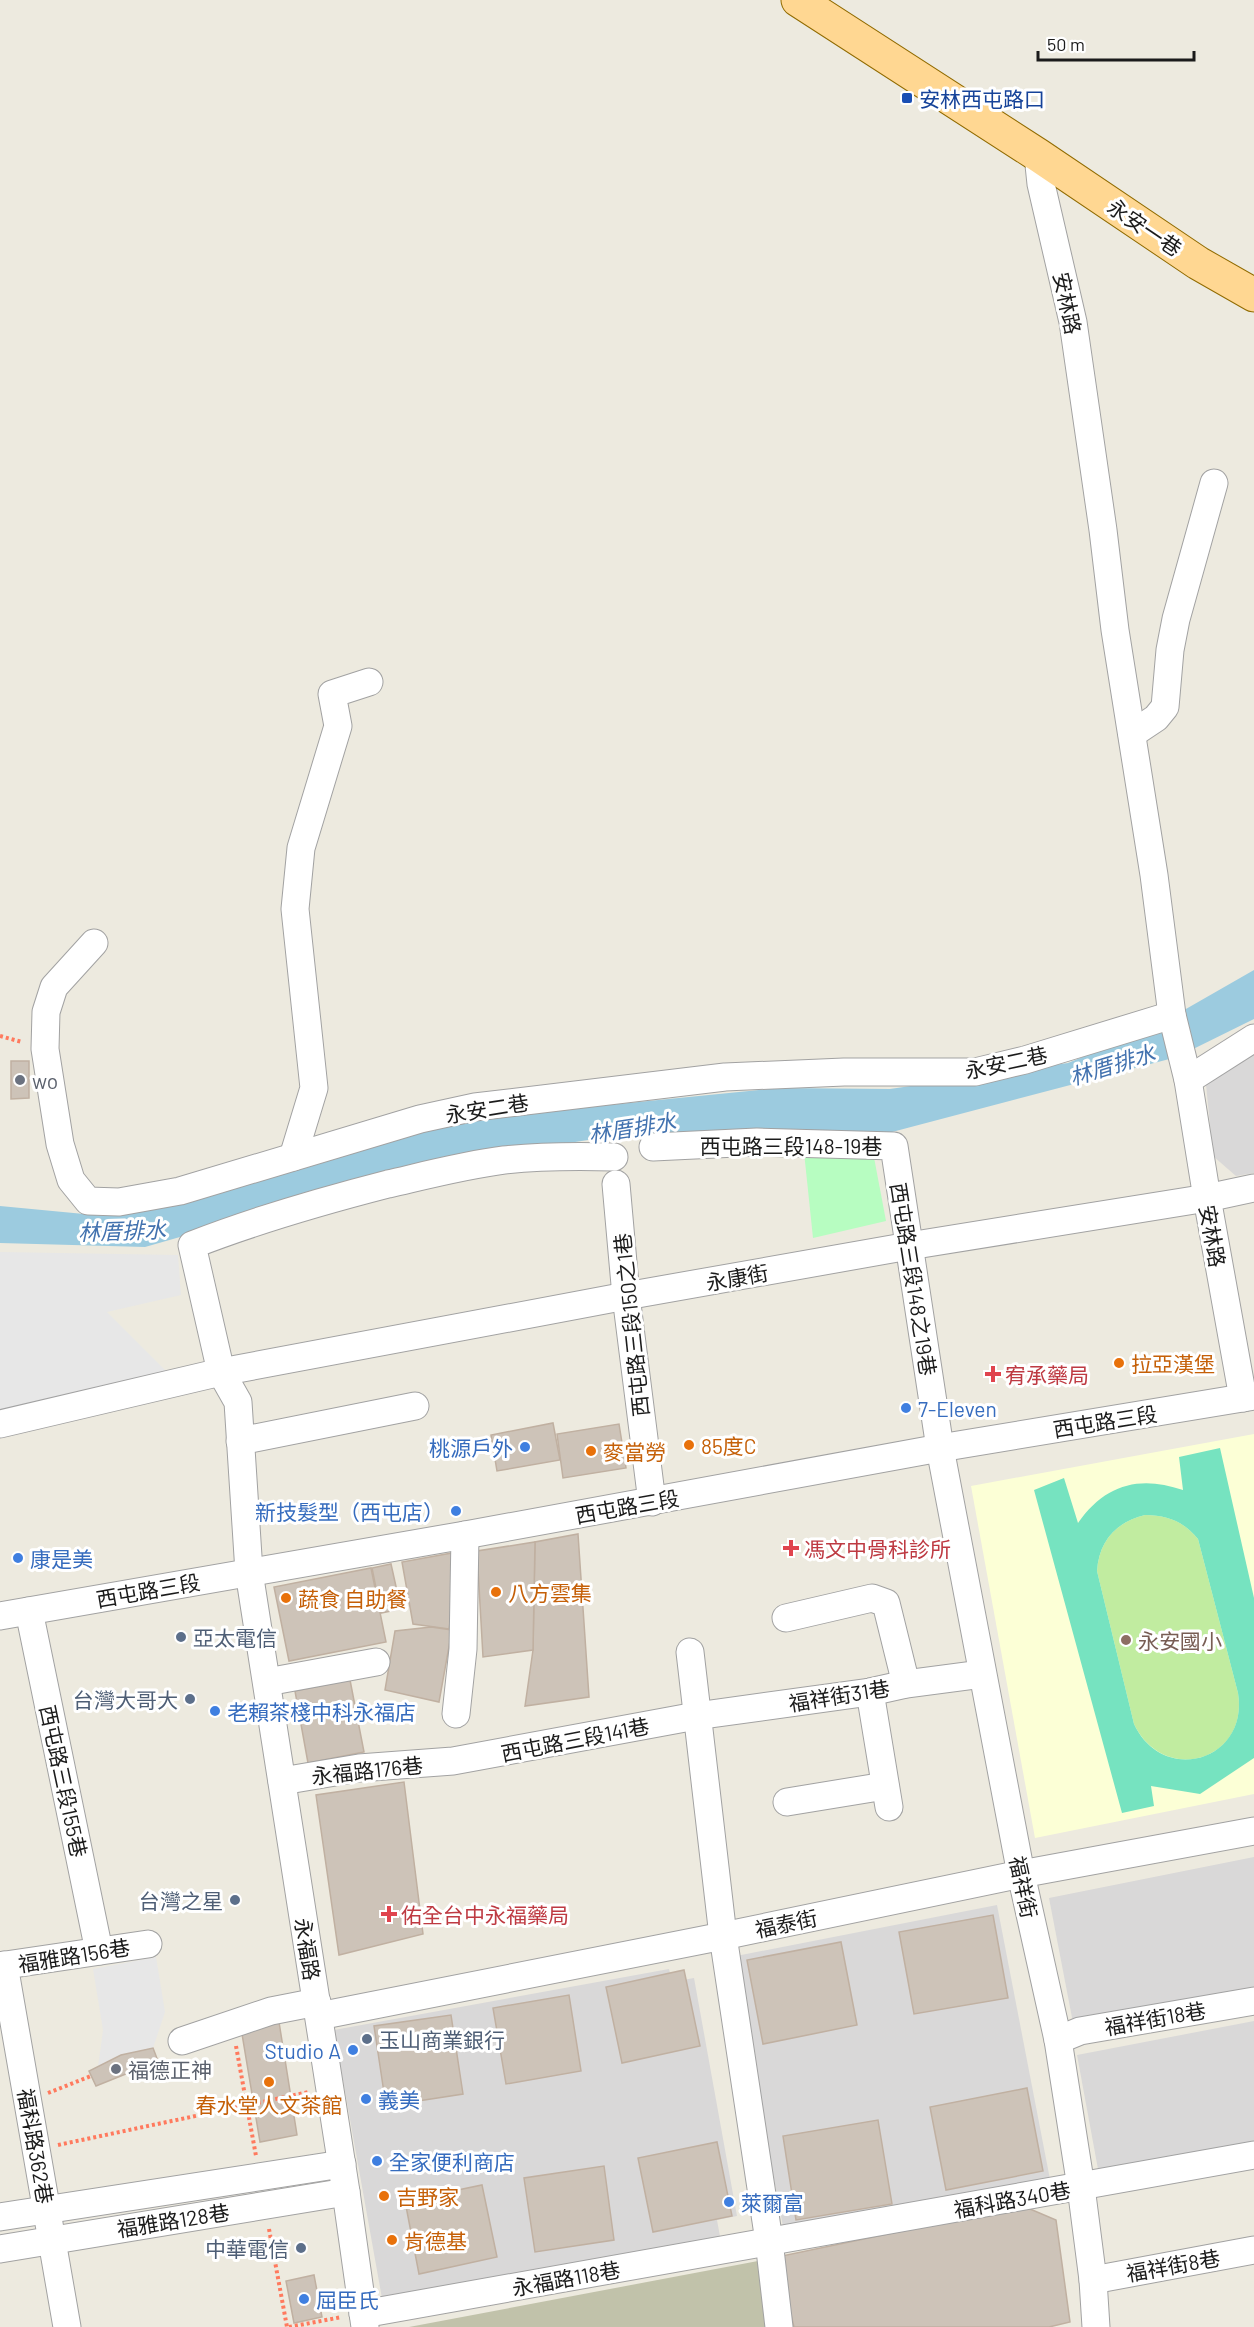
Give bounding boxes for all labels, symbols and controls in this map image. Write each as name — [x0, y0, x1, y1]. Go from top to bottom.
scale bar — [1038, 24, 1194, 62]
text: 50 m — [1047, 33, 1085, 55]
place label: 安林西屯路口 — [919, 86, 1045, 111]
marker: 安林西屯路口 — [900, 91, 914, 105]
street label: 永安一巷 — [1103, 193, 1187, 261]
street label: 安林路 — [1049, 270, 1087, 336]
water label: 林厝排水 — [1066, 1038, 1159, 1089]
street label: 永安二巷 — [962, 1041, 1050, 1083]
place label: wo — [32, 1068, 58, 1093]
marker: wo — [13, 1073, 27, 1087]
street label: 永安二巷 — [444, 1089, 530, 1127]
water label: 林厝排水 — [587, 1107, 678, 1147]
street label: 西屯路三段148-19巷 — [700, 1133, 882, 1158]
street label: 西屯路三段148之19巷 — [886, 1181, 942, 1377]
street label: 安林路 — [1195, 1203, 1231, 1269]
water label: 林厝排水 — [78, 1215, 167, 1245]
street label: 西屯路三段150之1巷 — [609, 1232, 653, 1418]
street label: 永康街 — [704, 1259, 770, 1295]
place label: 拉亞漢堡 — [1131, 1351, 1215, 1376]
marker: 拉亞漢堡 — [1112, 1356, 1126, 1370]
place label: 宥承藥局 — [1005, 1362, 1089, 1387]
marker: 宥承藥局 — [986, 1367, 1000, 1381]
place label: 7-Eleven — [918, 1396, 997, 1421]
street label: 西屯路三段 — [1051, 1400, 1159, 1442]
marker: 7-Eleven — [899, 1401, 913, 1415]
place label: 85度C — [701, 1433, 756, 1458]
place label: 桃源戶外 — [429, 1435, 513, 1460]
marker: 85度C — [682, 1438, 696, 1452]
place label: 麥當勞 — [603, 1439, 666, 1464]
marker: 桃源戶外 — [518, 1440, 532, 1454]
marker: 麥當勞 — [584, 1444, 598, 1458]
street label: 西屯路三段 — [573, 1485, 681, 1527]
place label: 新技髮型（西屯店） — [255, 1499, 444, 1524]
marker: 新技髮型（西屯店） — [449, 1504, 463, 1518]
place label: 馮文中骨科診所 — [804, 1536, 951, 1561]
marker: 馮文中骨科診所 — [782, 1539, 800, 1557]
place label: 康是美 — [30, 1546, 93, 1571]
marker: 康是美 — [11, 1551, 25, 1565]
street label: 西屯路三段 — [94, 1569, 202, 1611]
place label: 八方雲集 — [508, 1580, 592, 1605]
marker: 八方雲集 — [489, 1585, 503, 1599]
place label: 蔬食 自助餐 — [298, 1586, 407, 1611]
marker: 蔬食 自助餐 — [279, 1591, 293, 1605]
place label: 亞太電信 — [193, 1625, 277, 1650]
place label: 永安國小 — [1138, 1628, 1222, 1653]
marker: 亞太電信 — [174, 1630, 188, 1644]
marker: 永安國小 — [1119, 1633, 1133, 1647]
street label: 福祥街31巷 — [787, 1675, 891, 1715]
place label: 台灣大哥大 — [73, 1687, 178, 1712]
marker: 台灣大哥大 — [183, 1692, 197, 1706]
place label: 老賴茶棧中科永福店 — [227, 1699, 416, 1724]
street label: 西屯路三段155巷 — [36, 1703, 92, 1859]
marker: 老賴茶棧中科永福店 — [208, 1704, 222, 1718]
street label: 西屯路三段141巷 — [499, 1712, 651, 1766]
street label: 永福路176巷 — [310, 1752, 424, 1788]
street label: 福祥街 — [1005, 1854, 1043, 1920]
place label: 台灣之星 — [139, 1888, 223, 1913]
marker: 台灣之星 — [228, 1893, 242, 1907]
place label: 佑全台中永福藥局 — [401, 1902, 569, 1927]
street label: 福泰街 — [753, 1904, 819, 1942]
marker: 佑全台中永福藥局 — [382, 1907, 396, 1921]
street label: 永福路 — [291, 1916, 325, 1982]
street label: 福雅路156巷 — [16, 1934, 132, 1976]
street label: 福祥街18巷 — [1102, 1997, 1208, 2039]
place label: 玉山商業銀行 — [379, 2027, 505, 2052]
marker: 玉山商業銀行 — [360, 2032, 374, 2046]
place label: Studio A — [265, 2038, 341, 2063]
marker: Studio A — [346, 2043, 360, 2057]
place label: 福德正神 — [128, 2057, 212, 2082]
marker: 福德正神 — [109, 2062, 123, 2076]
marker: 春水堂人文茶館 — [262, 2075, 276, 2089]
street label: 福科路362巷 — [14, 2086, 58, 2206]
place label: 義美 — [378, 2087, 420, 2112]
place label: 春水堂人文茶館 — [196, 2092, 343, 2117]
marker: 義美 — [359, 2092, 373, 2106]
place label: 全家便利商店 — [389, 2149, 515, 2174]
marker: 全家便利商店 — [370, 2154, 384, 2168]
street label: 福科路340巷 — [952, 2176, 1072, 2222]
place label: 吉野家 — [396, 2184, 459, 2209]
marker: 吉野家 — [377, 2189, 391, 2203]
place label: 萊爾富 — [741, 2190, 804, 2215]
marker: 萊爾富 — [722, 2195, 736, 2209]
street label: 福雅路128巷 — [115, 2199, 231, 2241]
place label: 肯德基 — [404, 2228, 467, 2253]
marker: 肯德基 — [385, 2233, 399, 2247]
place label: 中華電信 — [205, 2236, 289, 2261]
marker: 中華電信 — [294, 2241, 308, 2255]
street label: 福祥街8巷 — [1124, 2244, 1222, 2286]
street label: 永福路118巷 — [510, 2256, 622, 2300]
place label: 屈臣氏 — [316, 2287, 379, 2312]
marker: 屈臣氏 — [297, 2292, 311, 2306]

